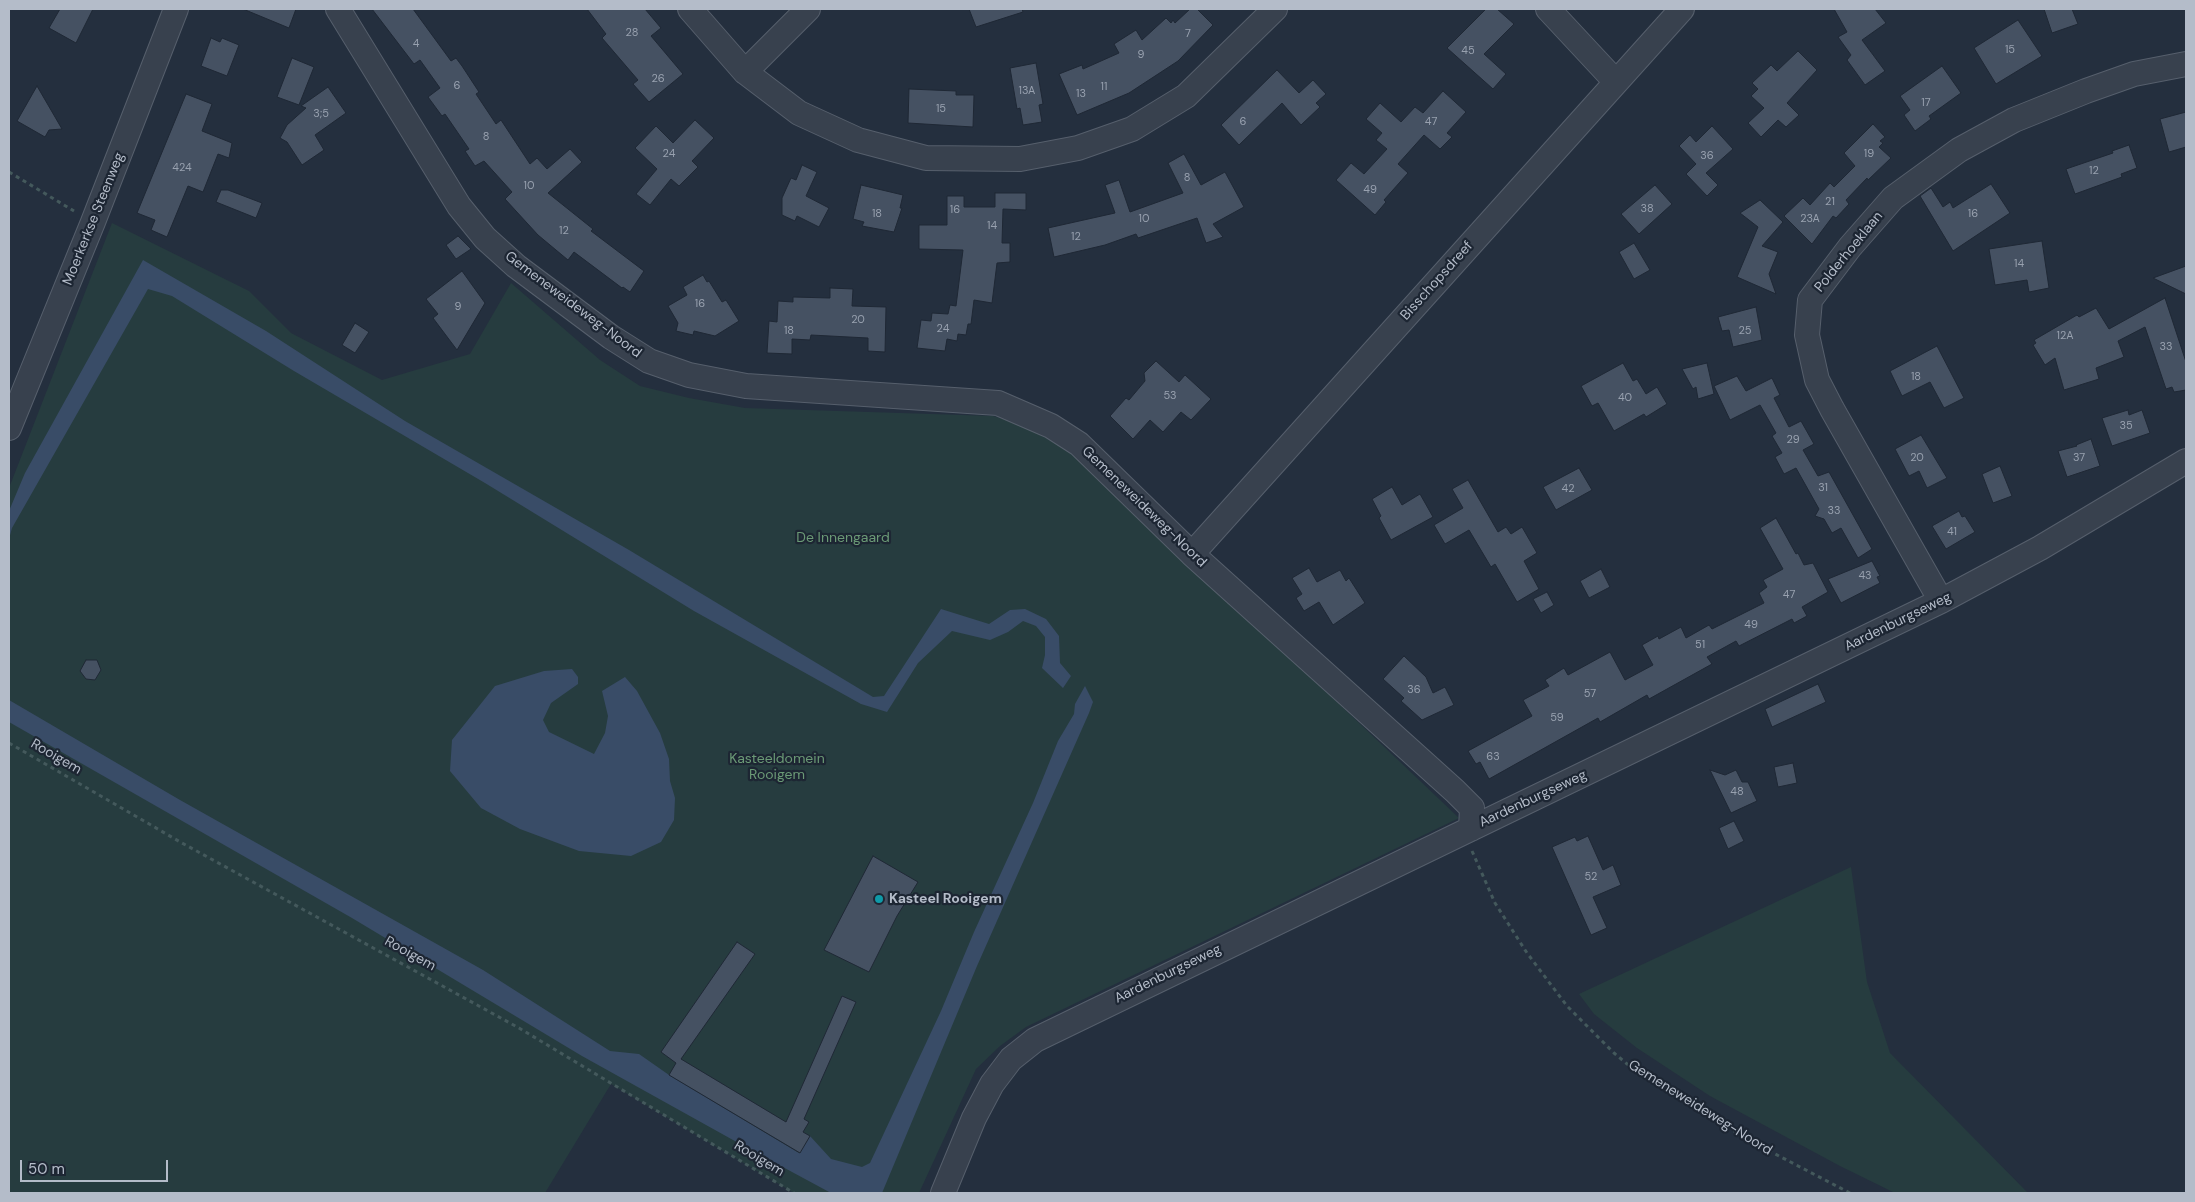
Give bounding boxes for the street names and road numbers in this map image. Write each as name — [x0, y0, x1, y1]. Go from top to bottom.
street label: Moerkerkse Steenweg — [60, 150, 128, 288]
street label: Polderhoeklaan — [1811, 208, 1887, 296]
street label: Bisschopsdreef — [1397, 238, 1477, 324]
street label: Gemeneweideweg-Noord — [501, 248, 645, 362]
street label: Gemeneweideweg-Noord — [1078, 443, 1210, 571]
street label: Aardenburgseweg — [1842, 589, 1954, 655]
street label: Rooigem — [28, 736, 84, 778]
street label: Aardenburgseweg — [1477, 767, 1589, 831]
street label: Rooigem — [382, 933, 438, 975]
street label: Aardenburgseweg — [1112, 941, 1224, 1007]
street label: Gemeneweideweg-Noord — [1625, 1057, 1775, 1159]
street label: Rooigem — [731, 1137, 787, 1181]

